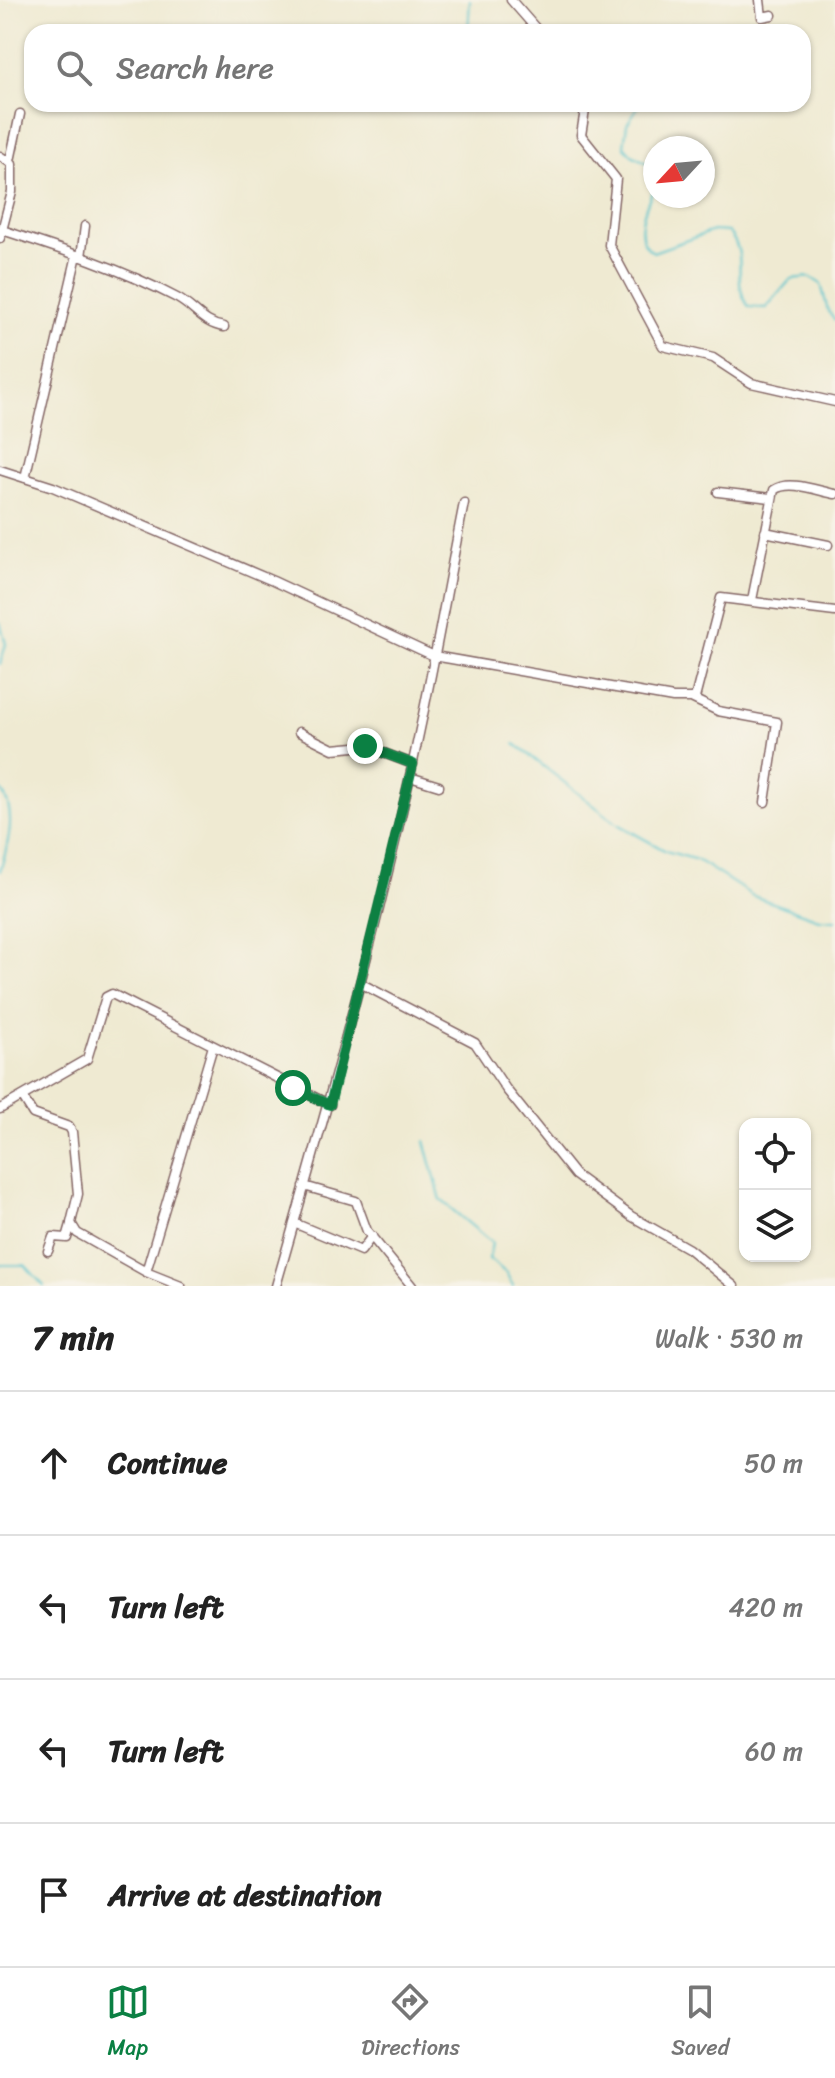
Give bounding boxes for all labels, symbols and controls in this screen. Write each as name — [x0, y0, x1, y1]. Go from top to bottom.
search box — [24, 24, 811, 112]
text: Search here — [116, 41, 274, 95]
icon: search — [52, 46, 96, 90]
north arrow — [643, 136, 715, 208]
route end — [347, 728, 383, 764]
route start — [275, 1070, 311, 1106]
map controls — [739, 1118, 811, 1262]
button: locate — [739, 1118, 811, 1190]
button: layers — [739, 1190, 811, 1262]
text: 7 min — [32, 1308, 114, 1368]
text: Walk · 530 m — [655, 1315, 803, 1361]
text: Continue — [108, 1436, 227, 1490]
text: 50 m — [744, 1440, 803, 1486]
icon: ahead — [32, 1441, 76, 1485]
text: Turn left — [108, 1580, 224, 1634]
text: 420 m — [729, 1584, 803, 1630]
icon: left — [32, 1585, 76, 1629]
text: Turn left — [108, 1724, 224, 1778]
text: 60 m — [745, 1728, 803, 1774]
icon: left — [32, 1729, 76, 1773]
text: Arrive at destination — [108, 1868, 382, 1922]
icon: arrive — [32, 1873, 76, 1917]
tab: Map — [106, 1980, 150, 2067]
tab: Directions — [361, 1980, 460, 2067]
tab: Saved — [671, 1980, 729, 2067]

